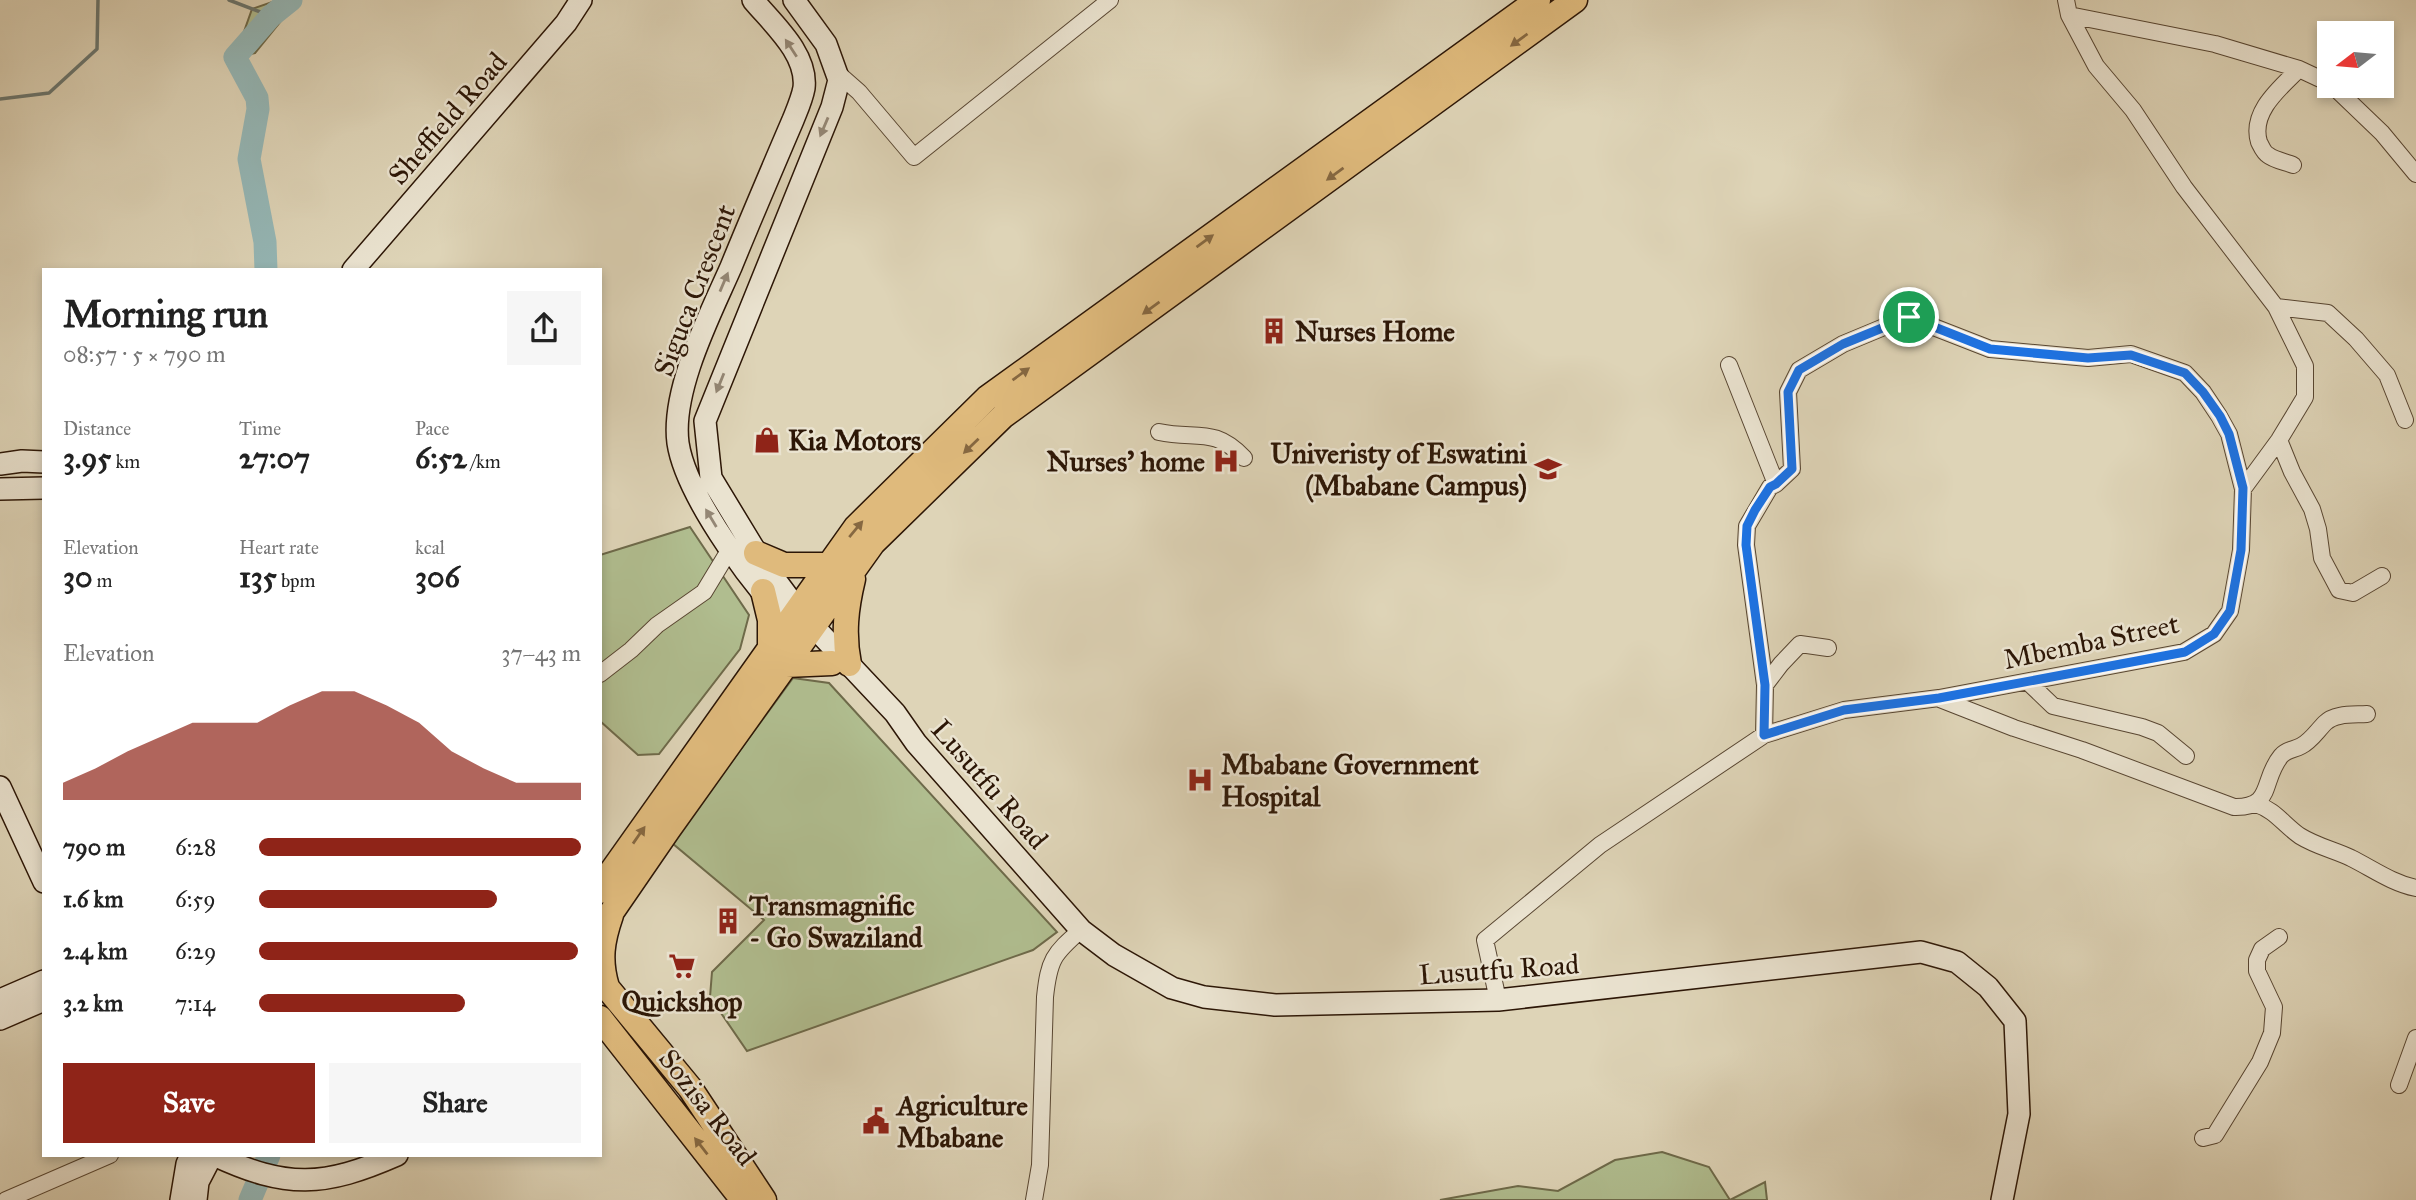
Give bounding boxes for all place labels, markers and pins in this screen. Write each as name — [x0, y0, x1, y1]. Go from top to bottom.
pin — [1879, 287, 1939, 347]
place label: Nurses Home — [1295, 314, 1455, 349]
building icon: Nurses Home — [1259, 316, 1289, 346]
place label: Kia Motors — [788, 423, 921, 458]
shop icon: Kia Motors — [752, 425, 782, 455]
place label: Univeristy of Eswatini (Mbabane Campus) — [1270, 436, 1527, 503]
place label: Nurses' home — [1046, 444, 1205, 479]
hospital icon: Nurses' home — [1211, 446, 1241, 476]
school or university icon: Univeristy of Eswatini (Mbabane Campus) — [1533, 454, 1563, 484]
place label: Mbabane Government Hospital — [1221, 747, 1479, 814]
hospital icon: Mbabane Government Hospital — [1185, 765, 1215, 795]
place label: Transmagnific - Go Swaziland — [749, 888, 924, 955]
building icon: Transmagnific - Go Swaziland — [713, 906, 743, 936]
supermarket icon: Quickshop — [667, 951, 697, 981]
place label: Quickshop — [621, 984, 743, 1019]
place label: Agriculture Mbabane — [895, 1088, 1028, 1155]
public building icon: Agriculture Mbabane — [861, 1106, 891, 1136]

